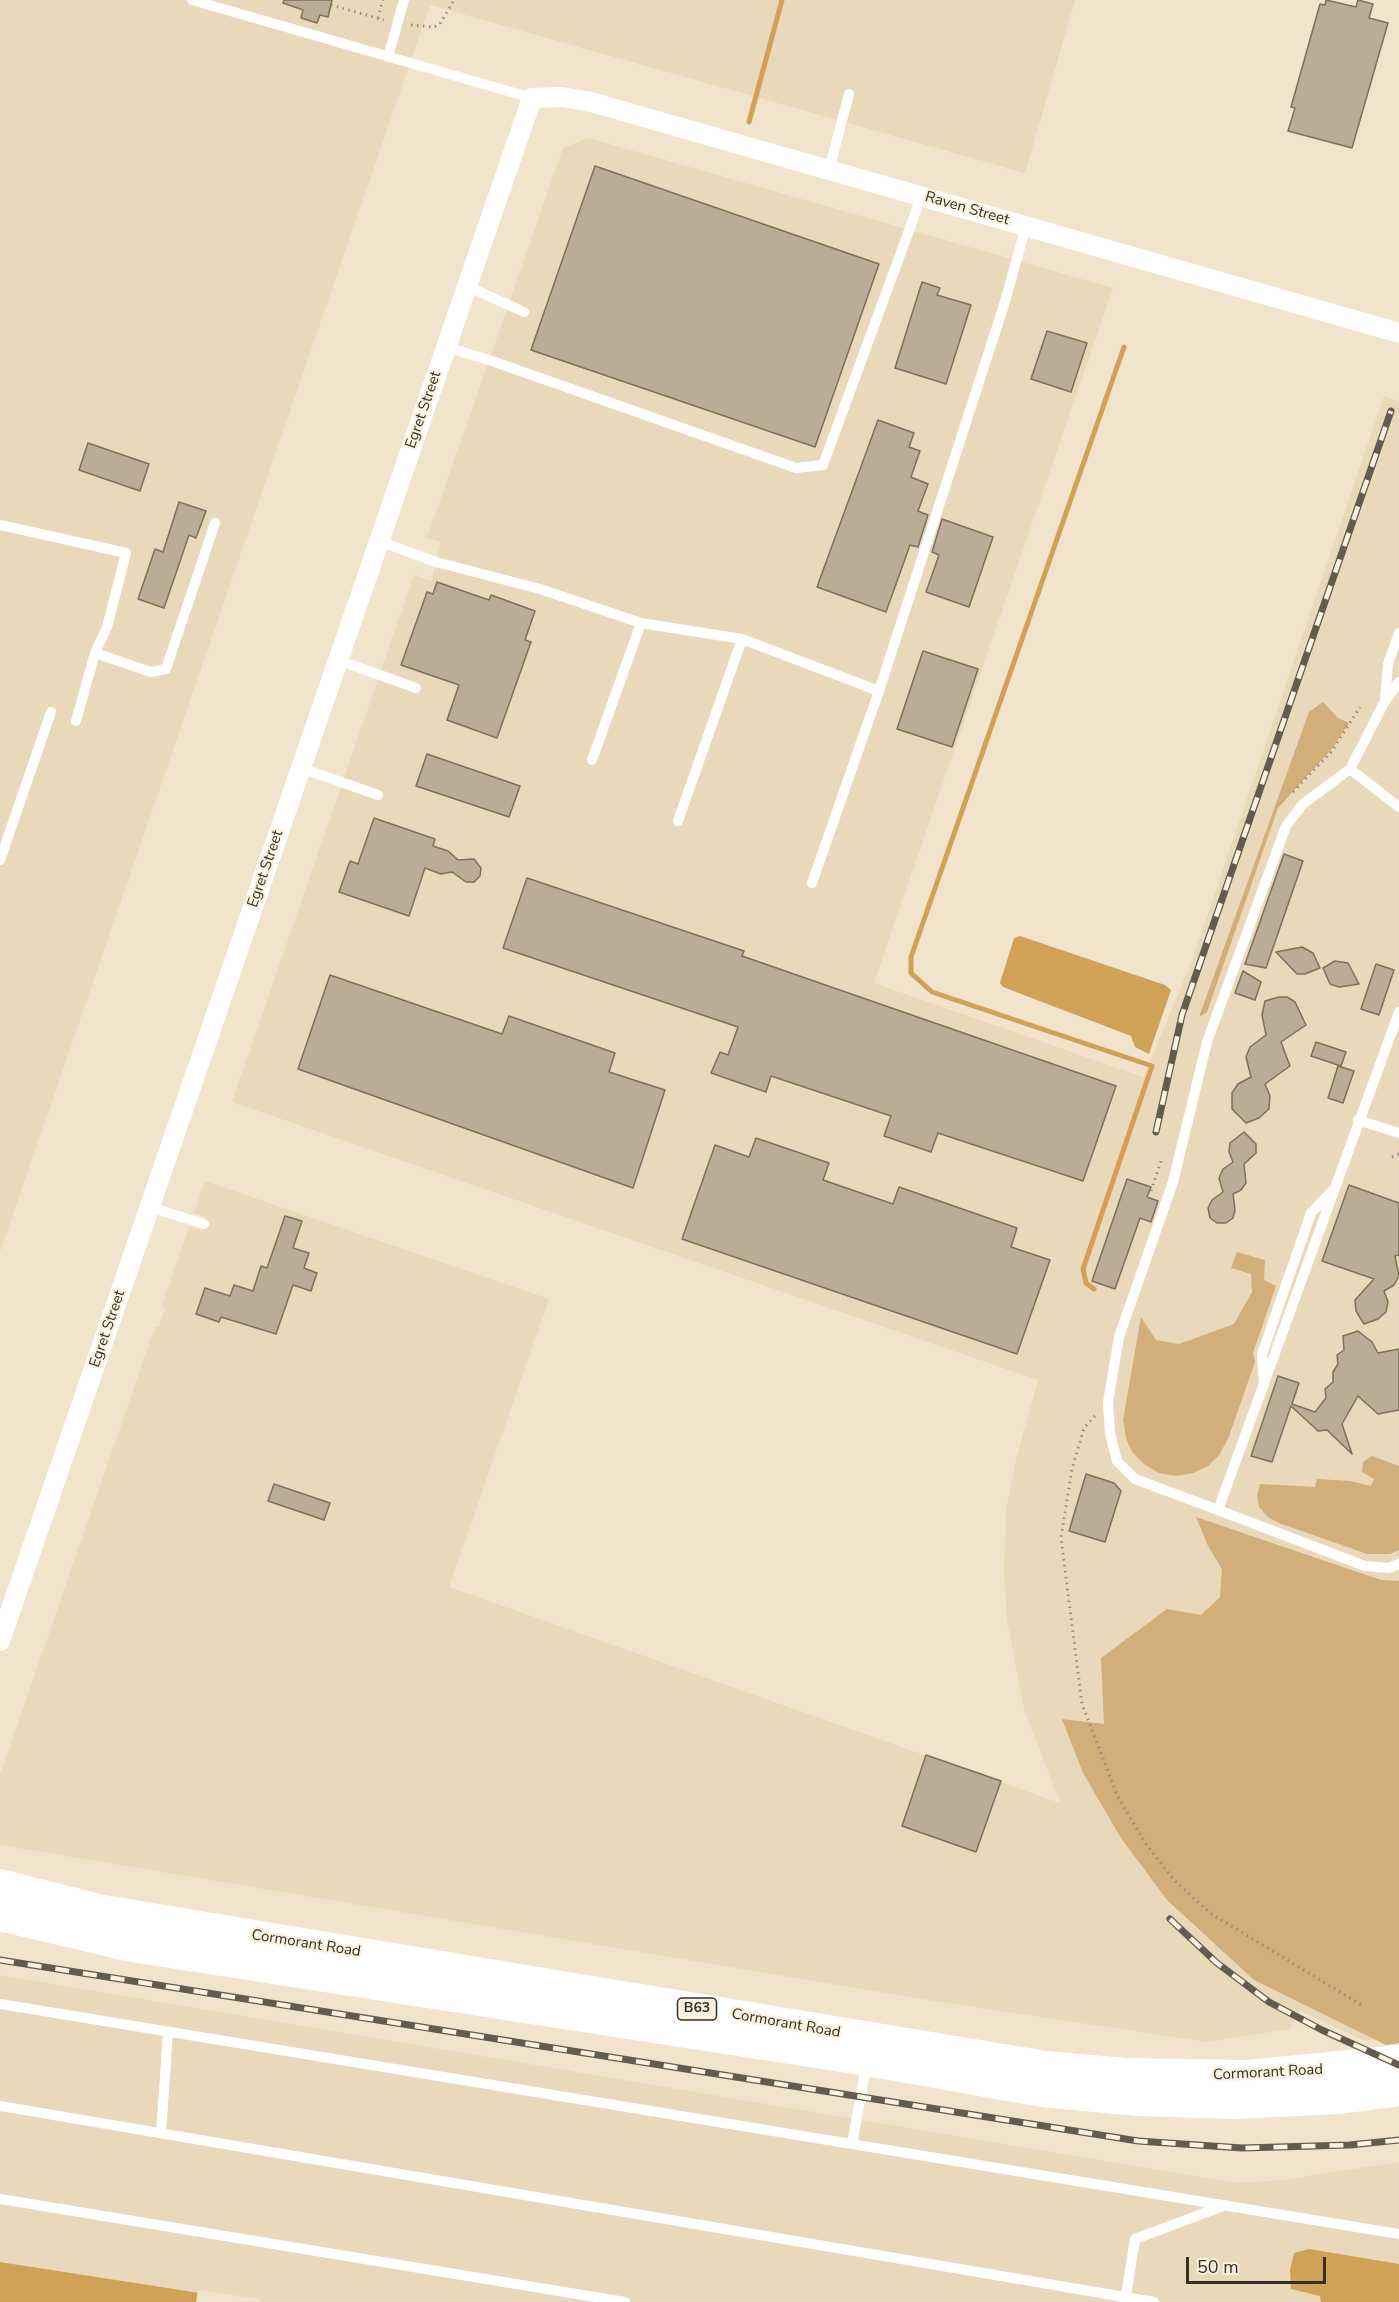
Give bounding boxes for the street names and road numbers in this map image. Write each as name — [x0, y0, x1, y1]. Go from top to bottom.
street label: Raven Street — [923, 188, 1011, 230]
street label: Egret Street — [402, 369, 446, 451]
street label: Egret Street — [244, 828, 288, 910]
street label: Egret Street — [86, 1288, 130, 1370]
street label: Cormorant Road — [250, 1926, 362, 1962]
road number: B63 — [678, 1998, 716, 2020]
street label: Cormorant Road — [730, 2006, 842, 2042]
street label: Cormorant Road — [1212, 2061, 1324, 2085]

